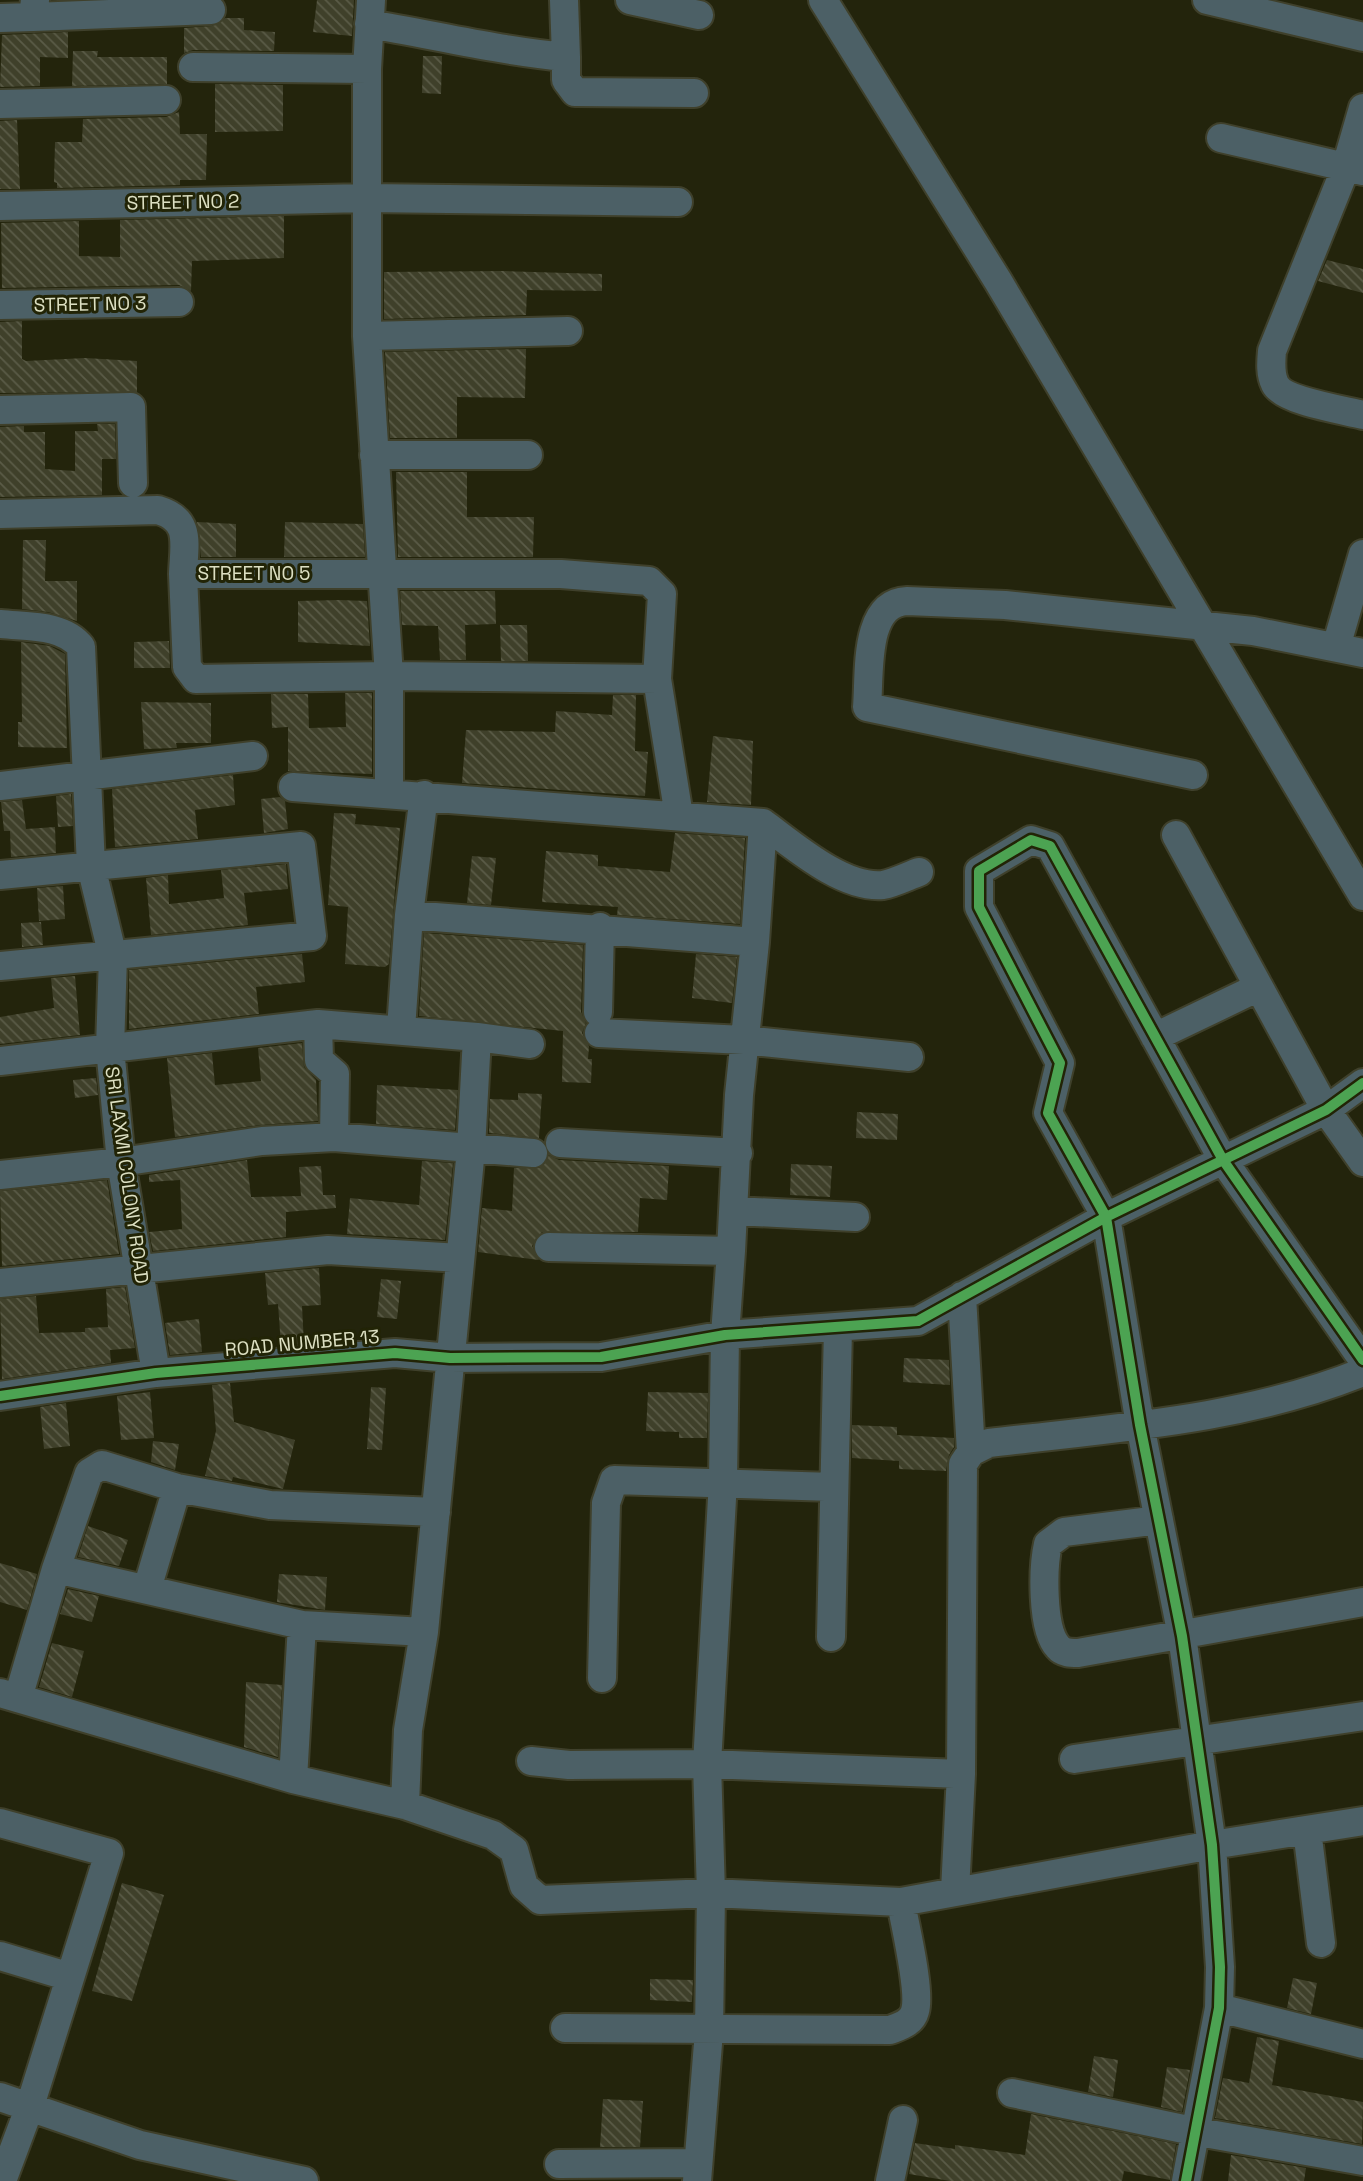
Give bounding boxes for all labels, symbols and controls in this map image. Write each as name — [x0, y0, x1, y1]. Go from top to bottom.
street label: STREET NO 2 — [126, 189, 240, 215]
street label: STREET NO 3 — [33, 291, 147, 317]
street label: STREET NO 5 — [198, 561, 310, 586]
street label: SRI LAXMI COLONY ROAD — [99, 1065, 155, 1285]
street label: ROAD NUMBER 13 — [224, 1324, 380, 1362]

